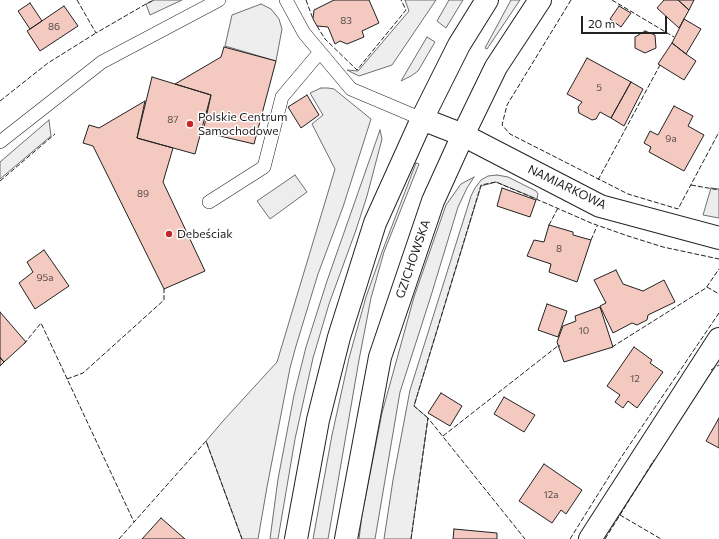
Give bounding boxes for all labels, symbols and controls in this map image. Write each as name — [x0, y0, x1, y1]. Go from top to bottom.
scale bar — [583, 8, 669, 34]
house number: 83 — [340, 15, 352, 27]
text: 20 m — [588, 16, 615, 30]
house number: 86 — [48, 21, 60, 33]
house number: 5 — [596, 82, 602, 94]
place label: Polskie Centrum Samochodowe — [198, 110, 288, 138]
house number: 87 — [167, 114, 179, 126]
marker: Polskie Centrum Samochodowe — [185, 119, 195, 129]
house number: 9a — [665, 133, 677, 145]
street label: NAMIARKOWA — [525, 162, 609, 212]
house number: 89 — [137, 188, 149, 200]
street label: GZICHOWSKA — [393, 218, 433, 300]
place label: Debeściak — [177, 227, 233, 241]
marker: Debeściak — [164, 229, 174, 239]
house number: 8 — [556, 243, 562, 255]
house number: 95a — [36, 272, 54, 284]
house number: 10 — [579, 325, 589, 337]
house number: 12 — [630, 373, 640, 385]
house number: 12a — [543, 489, 559, 501]

